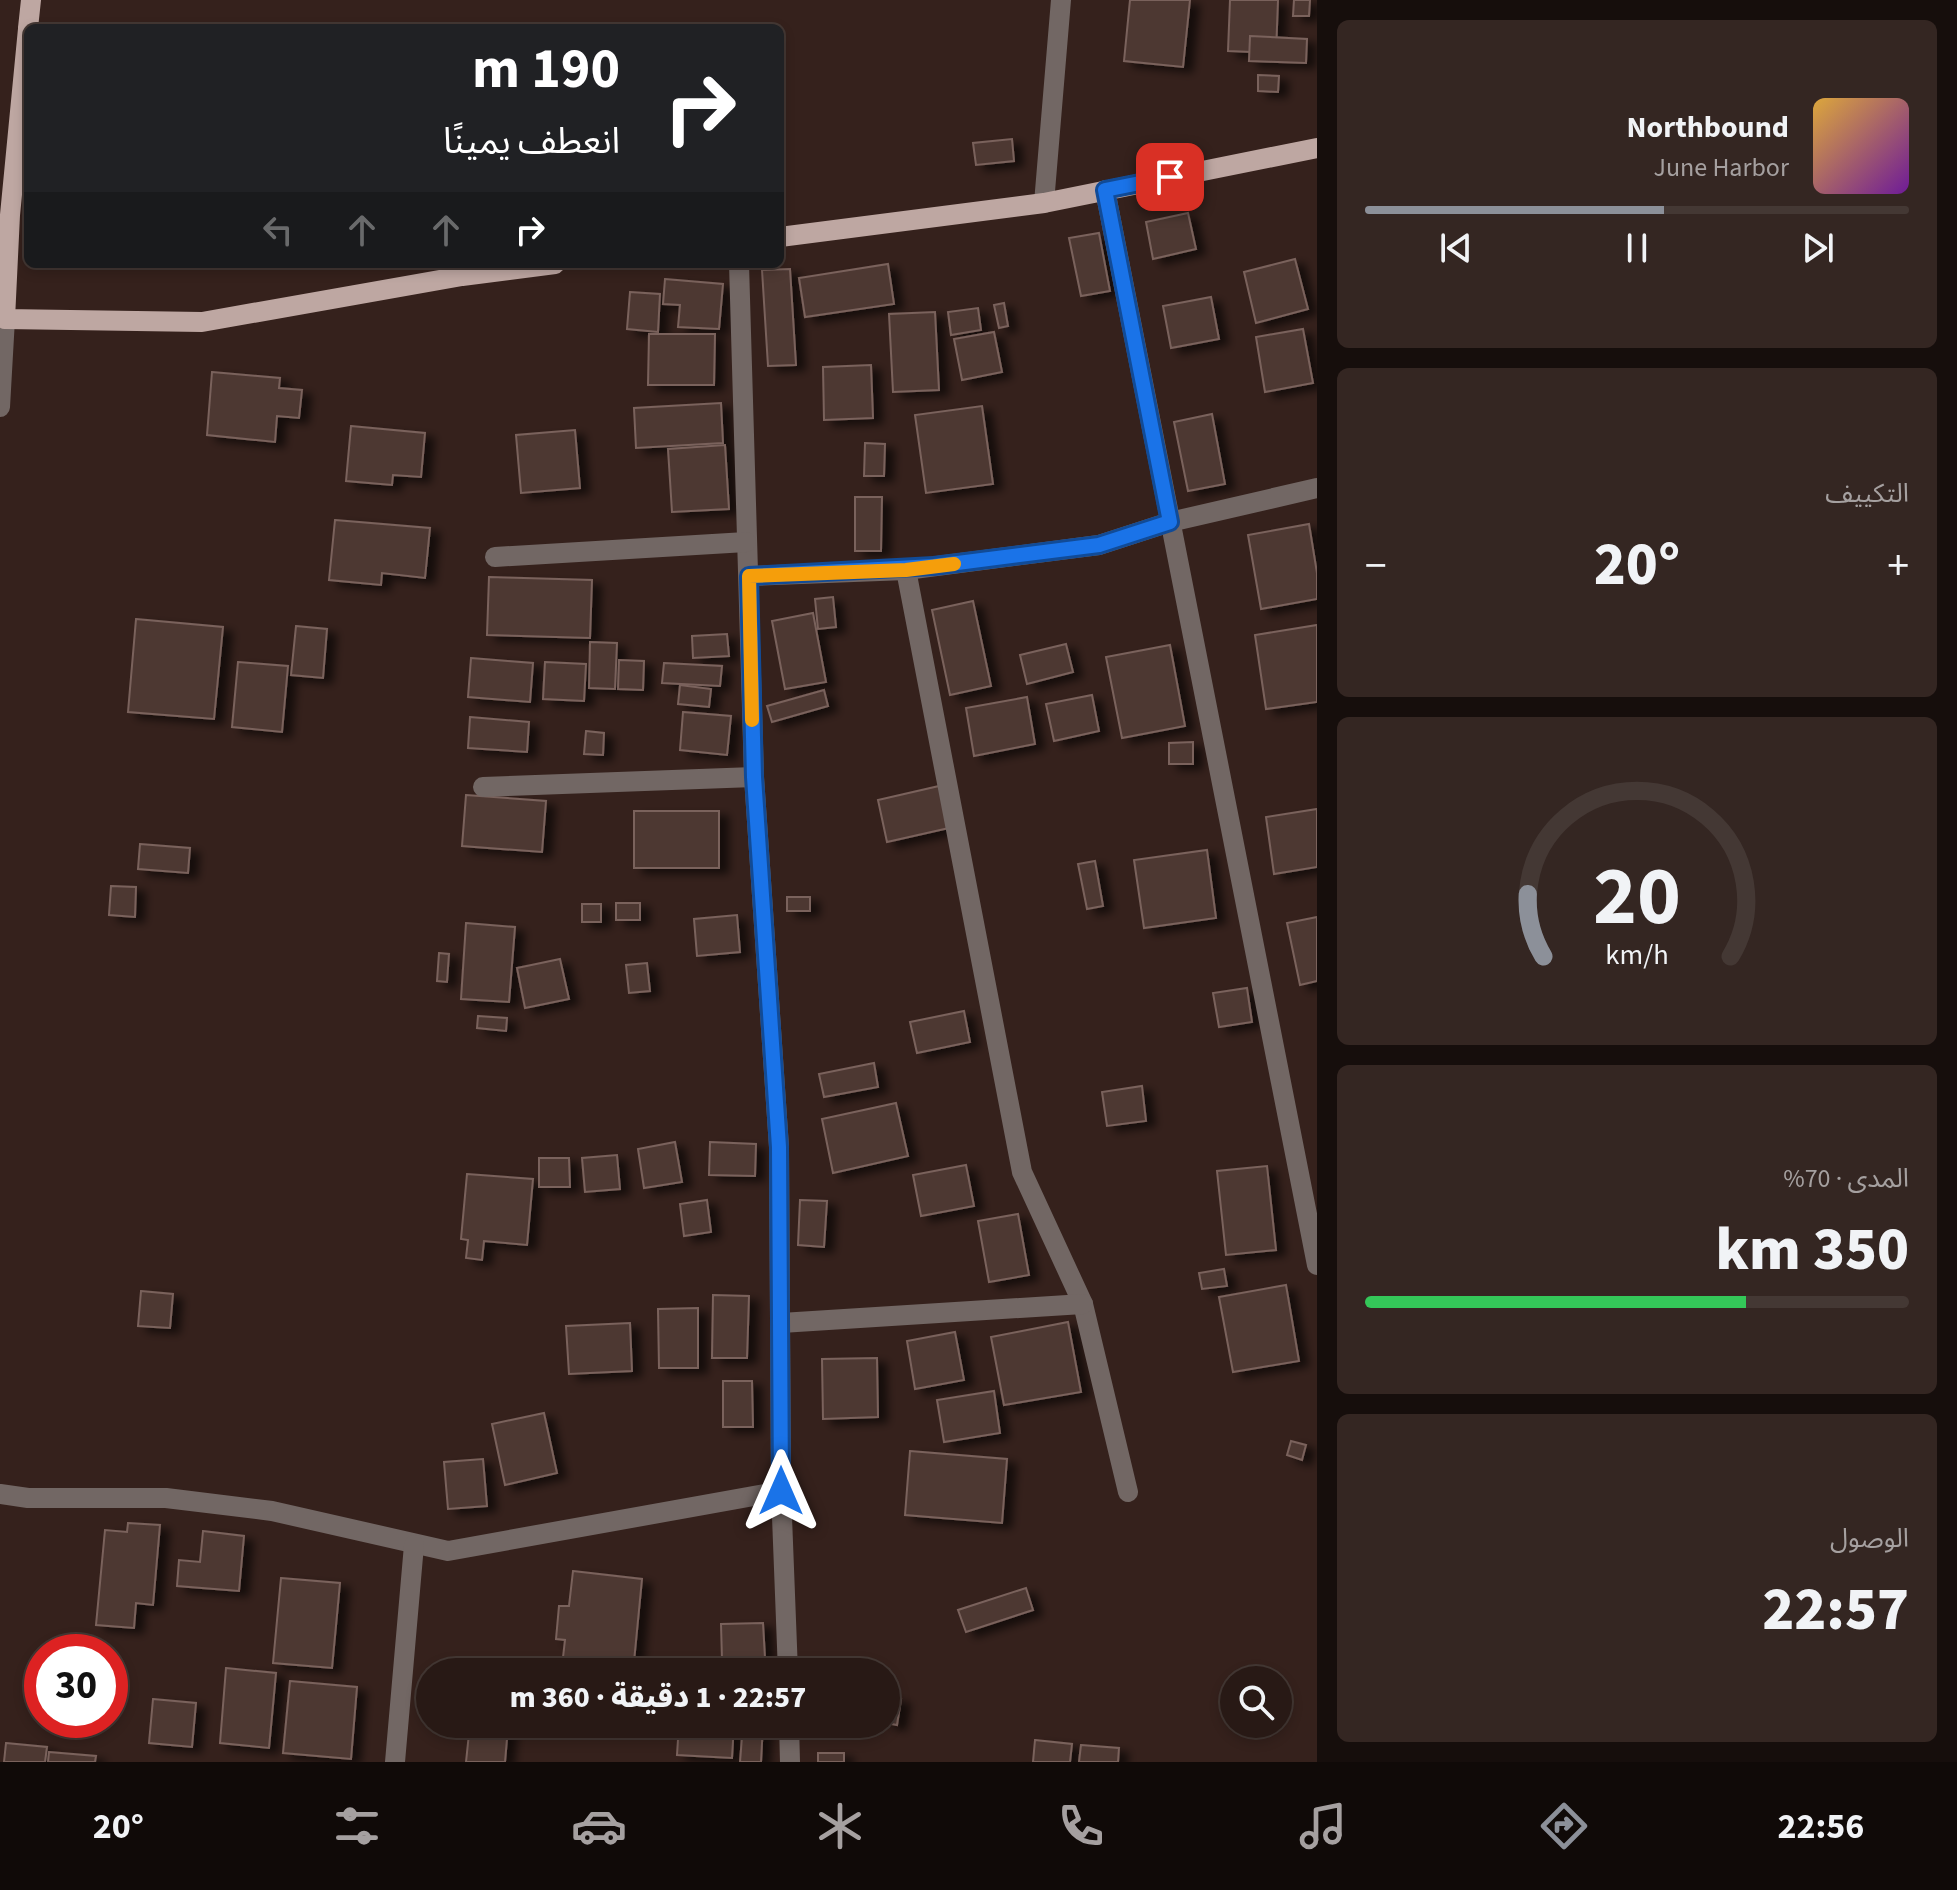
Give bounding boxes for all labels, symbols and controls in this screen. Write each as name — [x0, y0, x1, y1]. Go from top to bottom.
text: 190 m — [472, 30, 620, 109]
icon: right — [648, 56, 752, 160]
text: Northbound — [1627, 106, 1789, 149]
text: انعطف يمينًا — [443, 116, 620, 167]
pin — [1136, 143, 1204, 211]
text: June Harbor — [1654, 149, 1789, 186]
icon: arrive — [1148, 155, 1192, 199]
icon: left — [256, 208, 300, 252]
icon: ahead — [340, 208, 384, 252]
icon: ahead — [424, 208, 468, 252]
icon: right — [508, 208, 552, 252]
icon: previous — [1434, 226, 1478, 270]
icon: pause — [1615, 226, 1659, 270]
icon: next — [1796, 226, 1840, 270]
text: التكييف — [1825, 475, 1909, 512]
text: 20° — [1594, 523, 1680, 608]
text: − — [1365, 535, 1387, 598]
text: + — [1887, 535, 1909, 598]
text: 20 — [1593, 838, 1681, 956]
text: km/h — [1605, 935, 1669, 975]
text: المدى · 70% — [1783, 1160, 1909, 1197]
text: 350 km — [1716, 1208, 1909, 1293]
position arrow — [739, 1449, 823, 1533]
text: الوصول — [1830, 1520, 1909, 1557]
text: 22:57 — [1762, 1568, 1909, 1653]
speed limit sign: 30 — [24, 1634, 128, 1738]
map controls — [1220, 1666, 1292, 1738]
button: search — [1220, 1666, 1292, 1738]
text: 22:57 · 1 دقيقة · 360 m — [510, 1676, 806, 1719]
icon: filters — [329, 1798, 385, 1854]
icon: car — [571, 1798, 627, 1854]
icon: climate — [812, 1798, 868, 1854]
icon: phone — [1053, 1798, 1109, 1854]
icon: music — [1295, 1798, 1351, 1854]
icon: directions — [1536, 1798, 1592, 1854]
text: 20° — [93, 1801, 144, 1852]
text: 22:56 — [1777, 1801, 1864, 1852]

